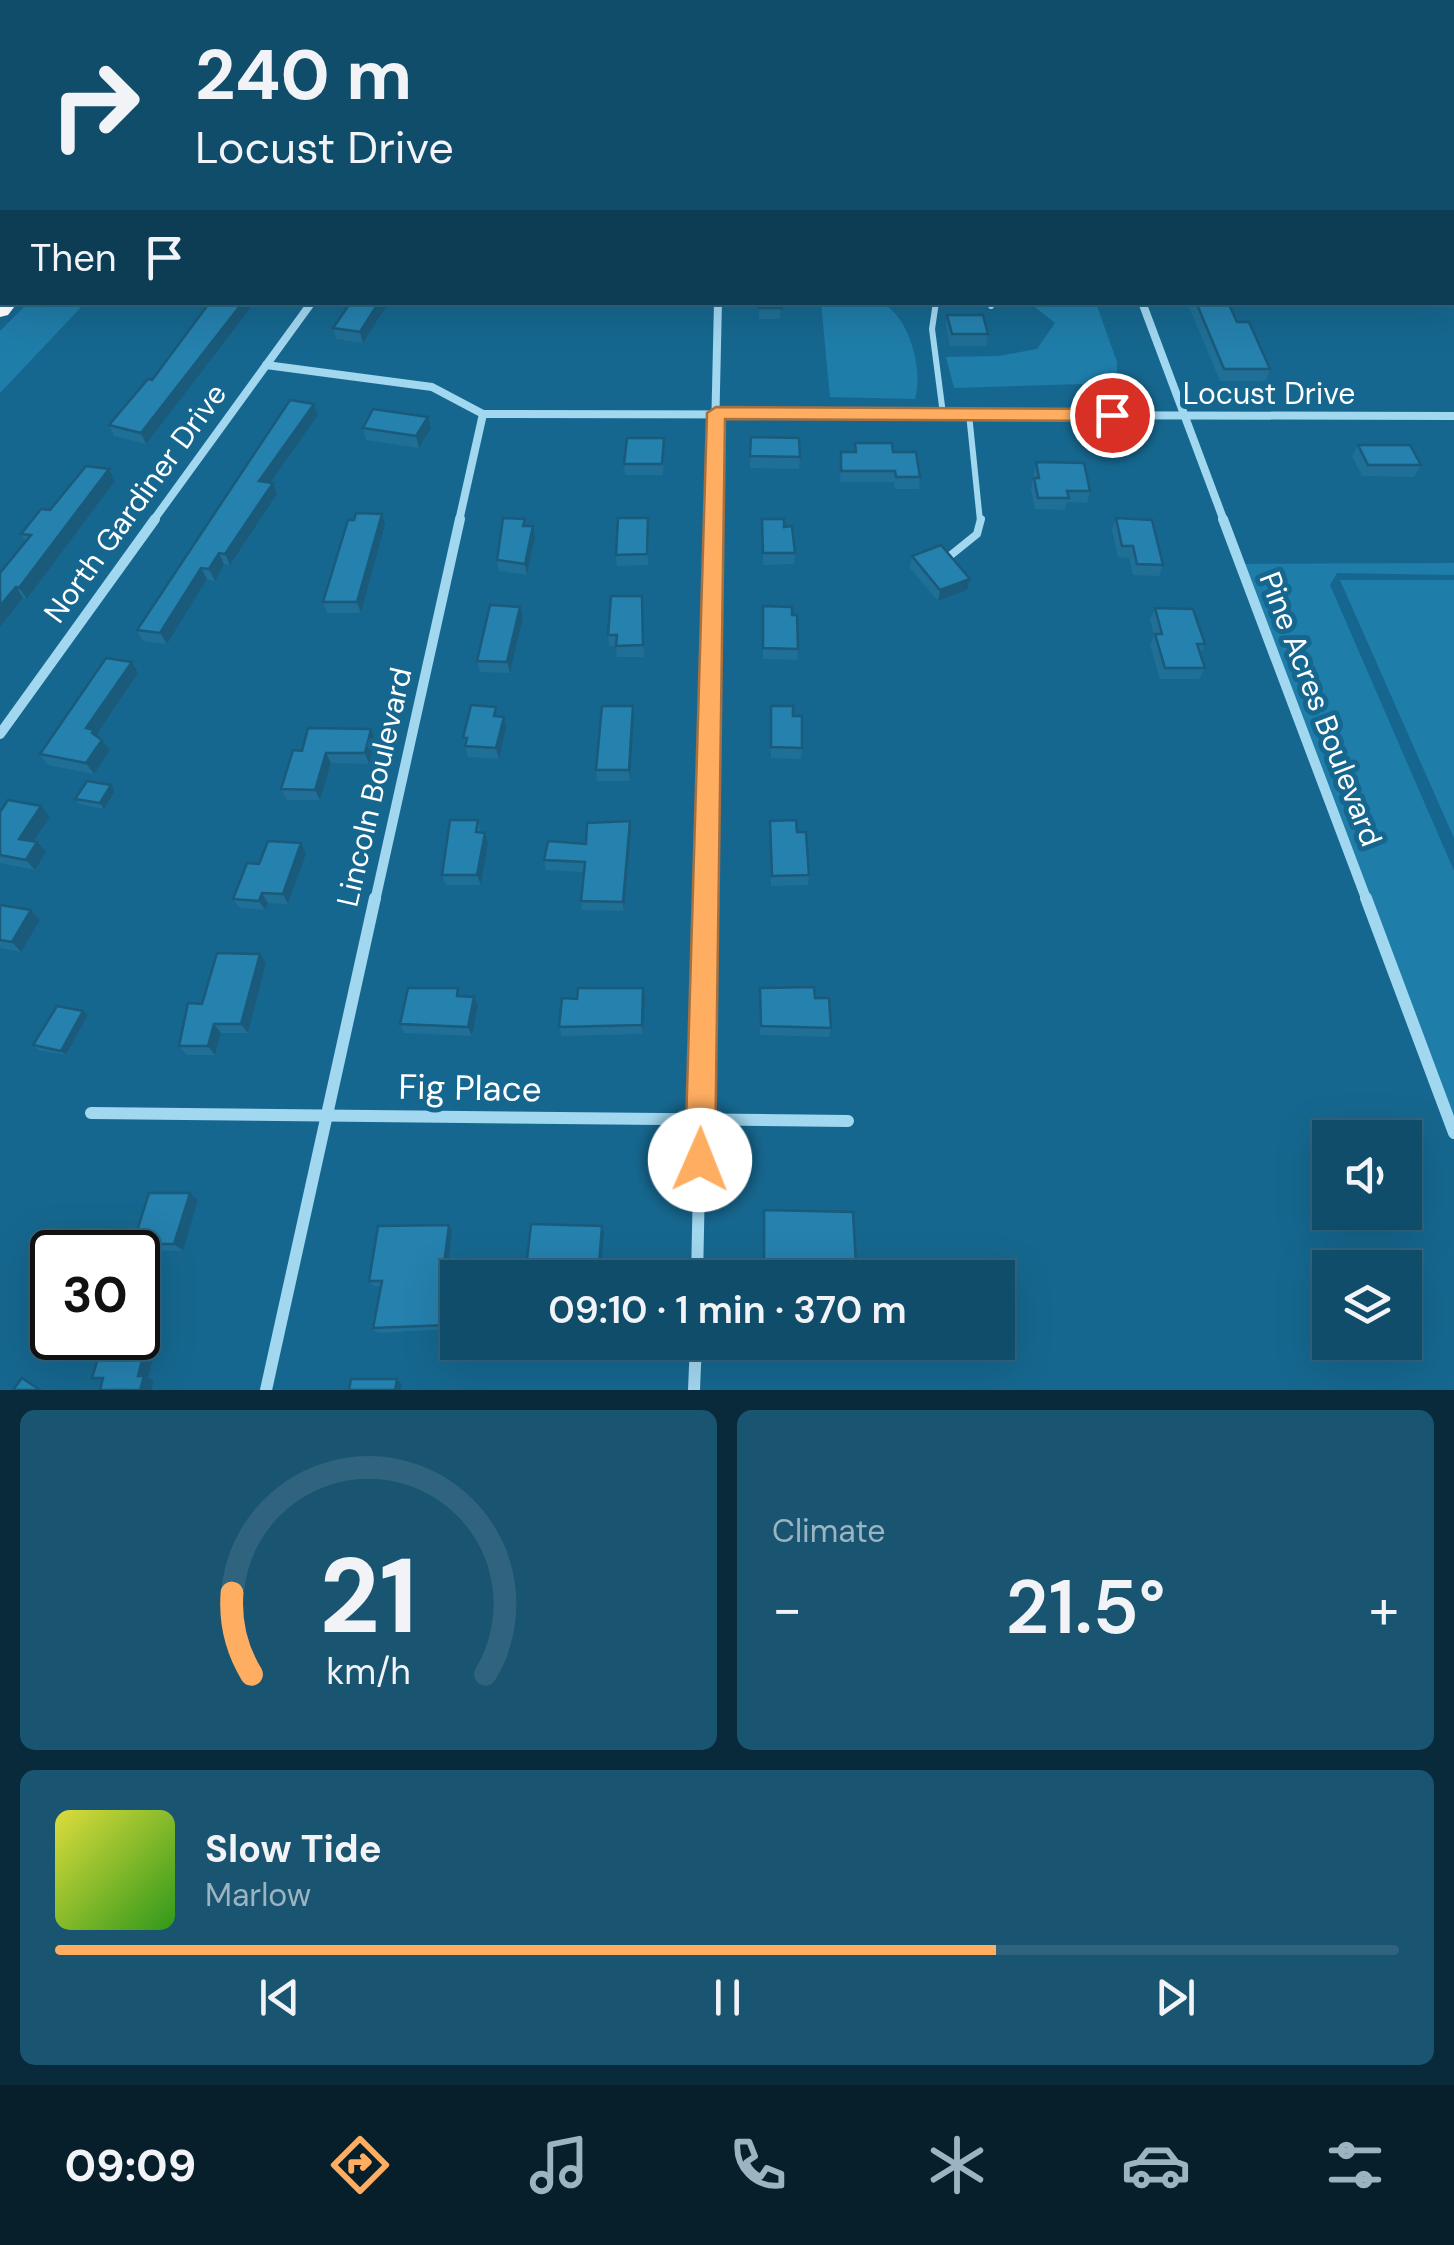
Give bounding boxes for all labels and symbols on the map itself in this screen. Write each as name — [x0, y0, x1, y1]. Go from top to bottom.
pin — [1070, 373, 1155, 458]
street label: Locust Drive — [1183, 374, 1355, 413]
street label: North Gardiner Drive — [35, 376, 235, 630]
street label: Pine Acres Boulevard — [1251, 566, 1391, 852]
street label: Lincoln Boulevard — [328, 664, 420, 910]
street label: Fig Place — [398, 1064, 542, 1112]
position arrow — [648, 1108, 752, 1212]
speed limit sign: 30 — [30, 1230, 160, 1360]

